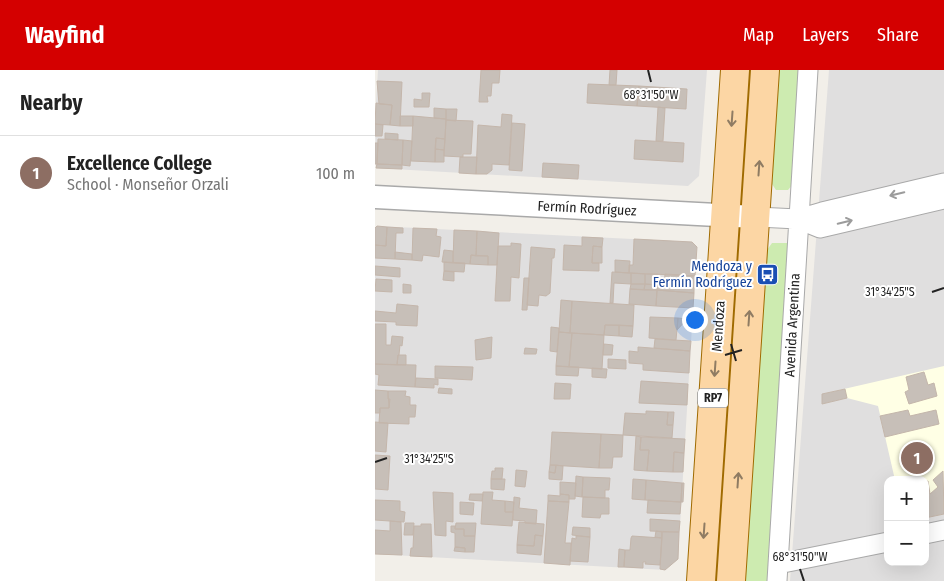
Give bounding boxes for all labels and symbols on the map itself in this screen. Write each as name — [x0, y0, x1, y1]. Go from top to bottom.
text: 68°31'50"W — [624, 88, 678, 102]
one-way arrow — [727, 110, 736, 126]
one-way arrow — [754, 161, 763, 177]
one-way arrow — [889, 190, 905, 199]
street label: Fermín Rodríguez — [537, 197, 637, 220]
one-way arrow — [836, 217, 852, 226]
place label: Mendoza y Fermín Rodríguez — [653, 258, 753, 291]
bus stop icon: Mendoza y Fermín Rodríguez — [756, 262, 780, 286]
street label: Avenida Argentina — [781, 272, 804, 377]
text: 31°34'25"S — [865, 285, 915, 299]
street label: Mendoza — [708, 300, 729, 352]
your location — [682, 307, 708, 333]
one-way arrow — [744, 310, 753, 326]
one-way arrow — [710, 361, 720, 377]
road number: RP7 — [698, 388, 728, 408]
pin: 1 — [901, 439, 933, 477]
text: 31°34'25"S — [404, 452, 454, 466]
one-way arrow — [733, 472, 742, 488]
one-way arrow — [699, 523, 709, 539]
text: 68°31'50"W — [773, 550, 827, 564]

